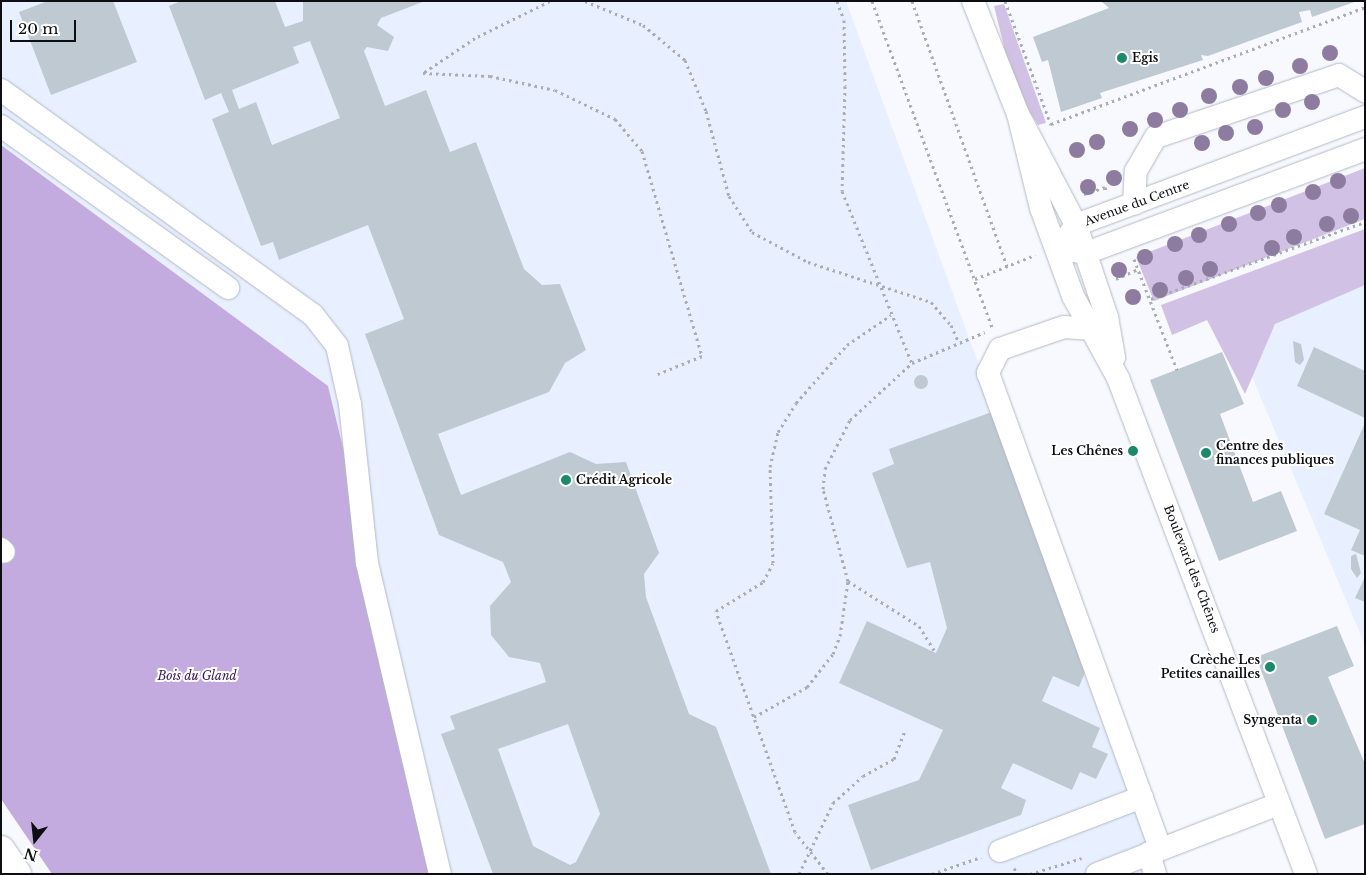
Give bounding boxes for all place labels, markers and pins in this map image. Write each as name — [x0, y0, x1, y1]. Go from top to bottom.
place label: Egis — [1132, 51, 1158, 65]
marker: Egis — [1116, 52, 1128, 64]
place label: Centre des finances publiques — [1216, 439, 1334, 467]
place label: Les Chênes — [1051, 444, 1123, 458]
marker: Les Chênes — [1127, 445, 1139, 457]
marker: Centre des finances publiques — [1200, 447, 1212, 459]
place label: Crédit Agricole — [576, 473, 673, 487]
marker: Crédit Agricole — [560, 474, 572, 486]
place label: Crèche Les Petites canailles — [1161, 653, 1260, 681]
marker: Crèche Les Petites canailles — [1264, 661, 1276, 673]
place label: Syngenta — [1243, 713, 1302, 727]
marker: Syngenta — [1306, 714, 1318, 726]

